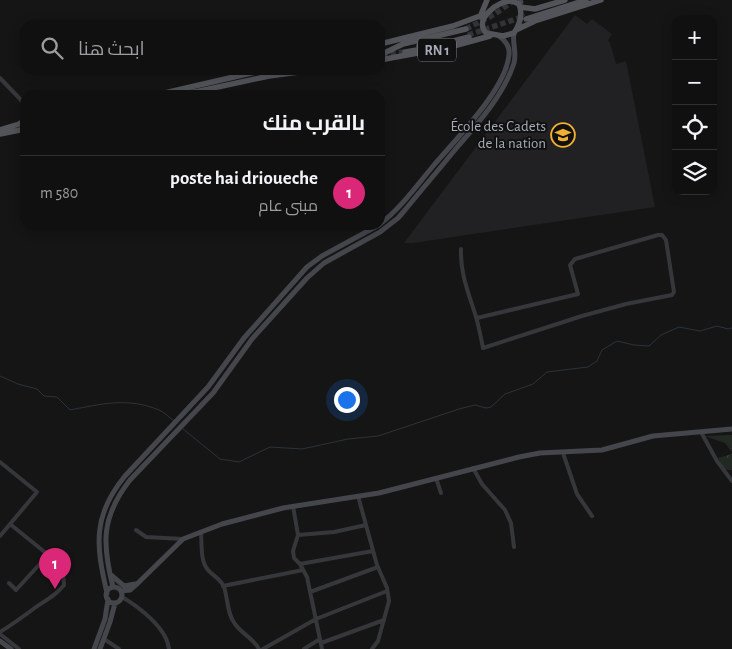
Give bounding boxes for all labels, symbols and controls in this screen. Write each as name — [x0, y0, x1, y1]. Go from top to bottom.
map controls — [672, 15, 717, 195]
button: + — [672, 15, 717, 60]
search box — [20, 20, 385, 75]
icon: search — [38, 34, 66, 62]
road number: RN 1 — [418, 38, 456, 62]
text: ابحث هنا — [78, 40, 145, 59]
button: − — [672, 60, 717, 105]
button: locate — [672, 105, 717, 150]
text: بالقرب منك — [263, 113, 365, 134]
place label: École des Cadets de la nation — [450, 117, 546, 151]
school or university icon: École des Cadets de la nation — [550, 122, 576, 148]
button: layers — [672, 150, 717, 195]
text: poste hai drioueche — [170, 169, 318, 188]
text: 580 m — [40, 185, 78, 201]
text: 1 — [346, 185, 352, 201]
text: مبنى عام — [258, 198, 318, 214]
your location — [334, 387, 360, 413]
pin: 1 — [39, 548, 71, 589]

